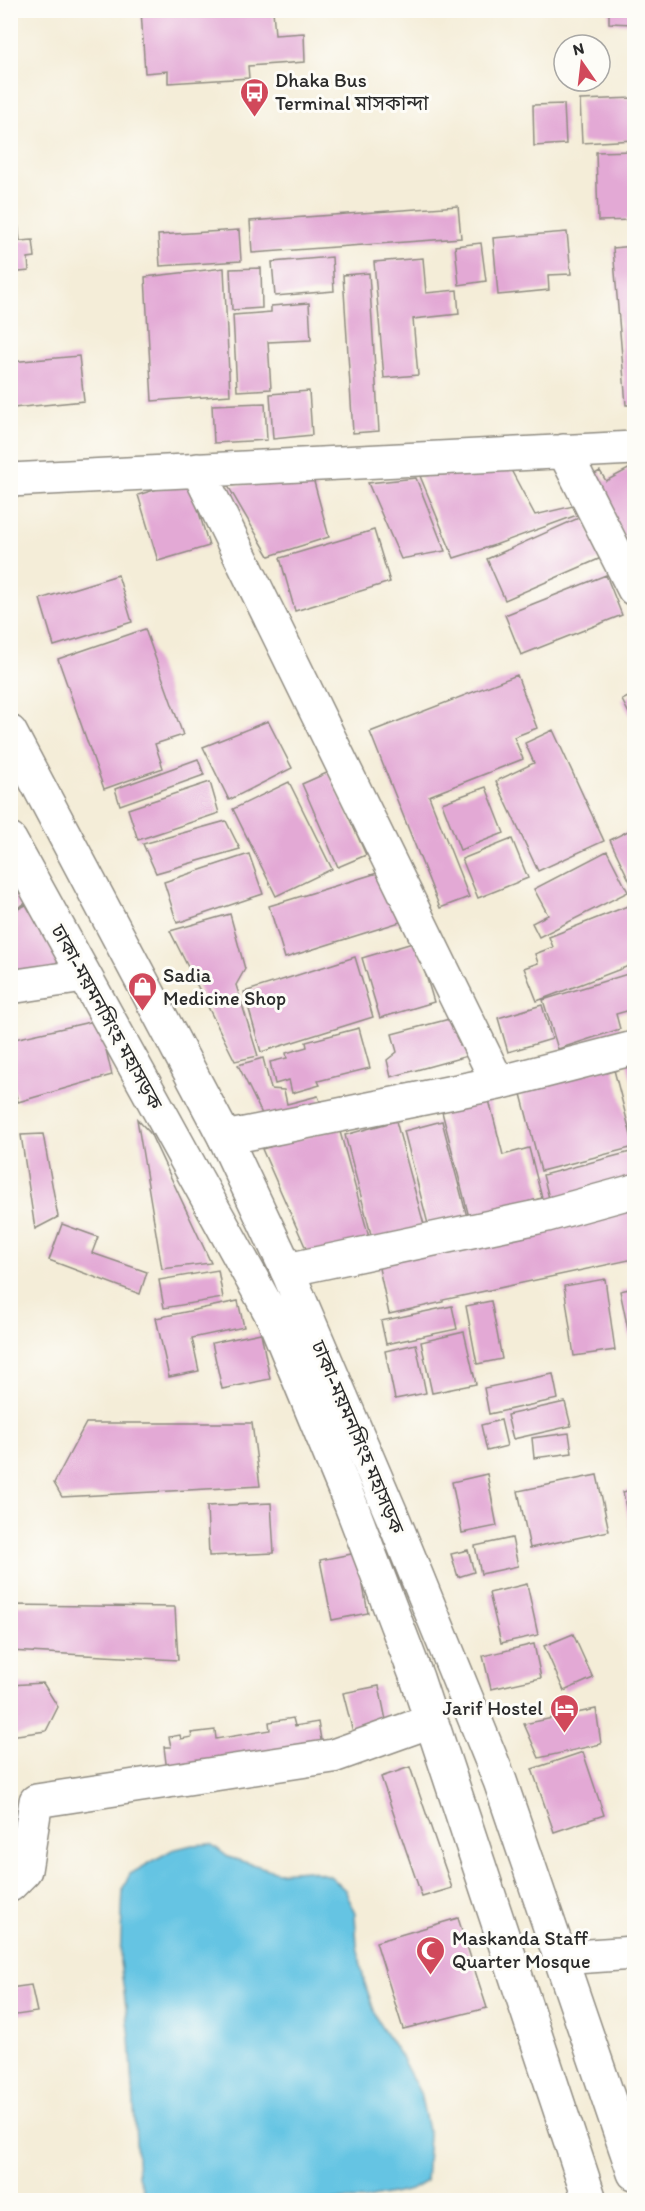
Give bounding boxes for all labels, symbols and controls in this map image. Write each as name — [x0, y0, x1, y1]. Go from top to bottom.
north arrow — [552, 33, 612, 93]
text: N — [571, 38, 586, 59]
place label: Dhaka Bus Terminal মাসকান্দা — [275, 68, 429, 115]
bus stop icon: Dhaka Bus Terminal মাসকান্দা — [238, 76, 270, 118]
street label: ঢাকা-ময়মনসিংহ মহাসড়ক — [46, 920, 168, 1114]
place label: Sadia Medicine Shop — [163, 963, 286, 1010]
shop icon: Sadia Medicine Shop — [126, 970, 158, 1012]
street label: ঢাকা-ময়মনসিংহ মহাসড়ক — [306, 1336, 410, 1538]
hotel icon: Jarif Hostel — [548, 1692, 580, 1734]
place label: Jarif Hostel — [442, 1696, 543, 1720]
place label: Maskanda Staff Quarter Mosque — [452, 1926, 591, 1973]
mosque icon: Maskanda Staff Quarter Mosque — [415, 1934, 447, 1976]

